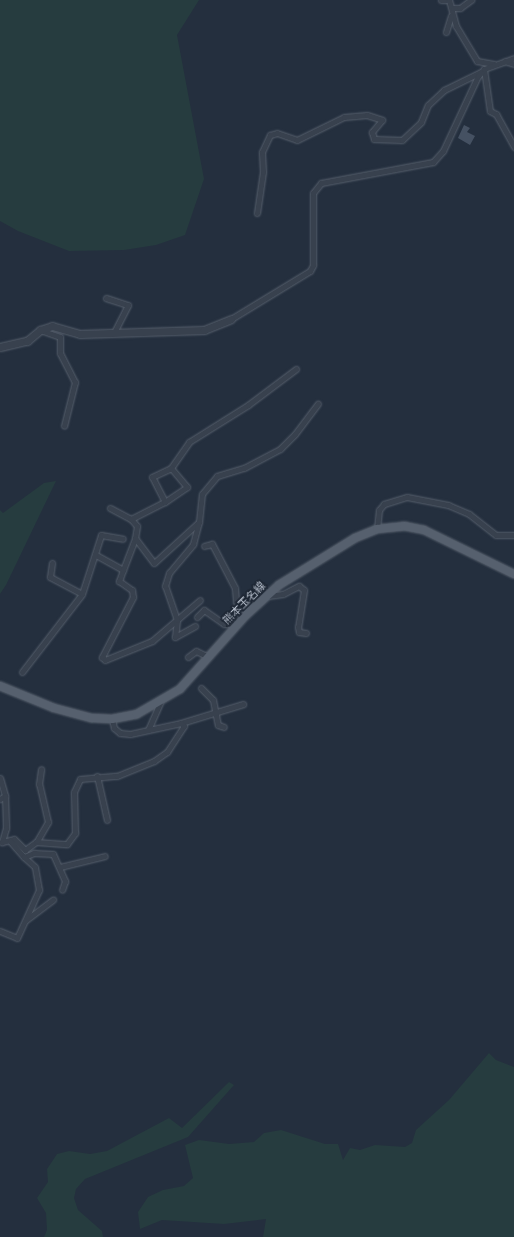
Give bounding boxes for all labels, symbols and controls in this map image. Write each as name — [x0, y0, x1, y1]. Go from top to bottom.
street label: 熊本玉名線 — [220, 579, 268, 627]

